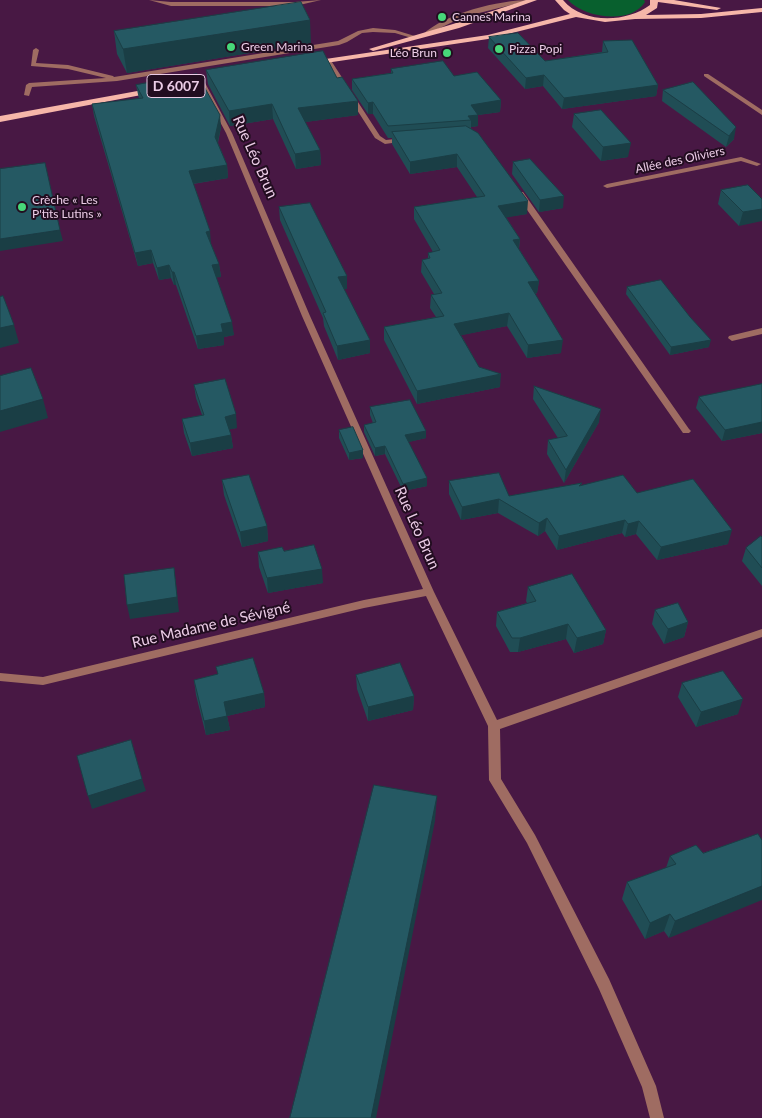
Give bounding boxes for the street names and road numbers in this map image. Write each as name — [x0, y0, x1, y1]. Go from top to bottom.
road number: D 6007 — [147, 74, 205, 98]
street label: Rue Léo Brun — [229, 113, 281, 201]
street label: Allée des Oliviers — [634, 144, 726, 176]
street label: Rue Léo Brun — [391, 484, 443, 572]
street label: Rue Madame de Sévigné — [130, 598, 292, 652]

